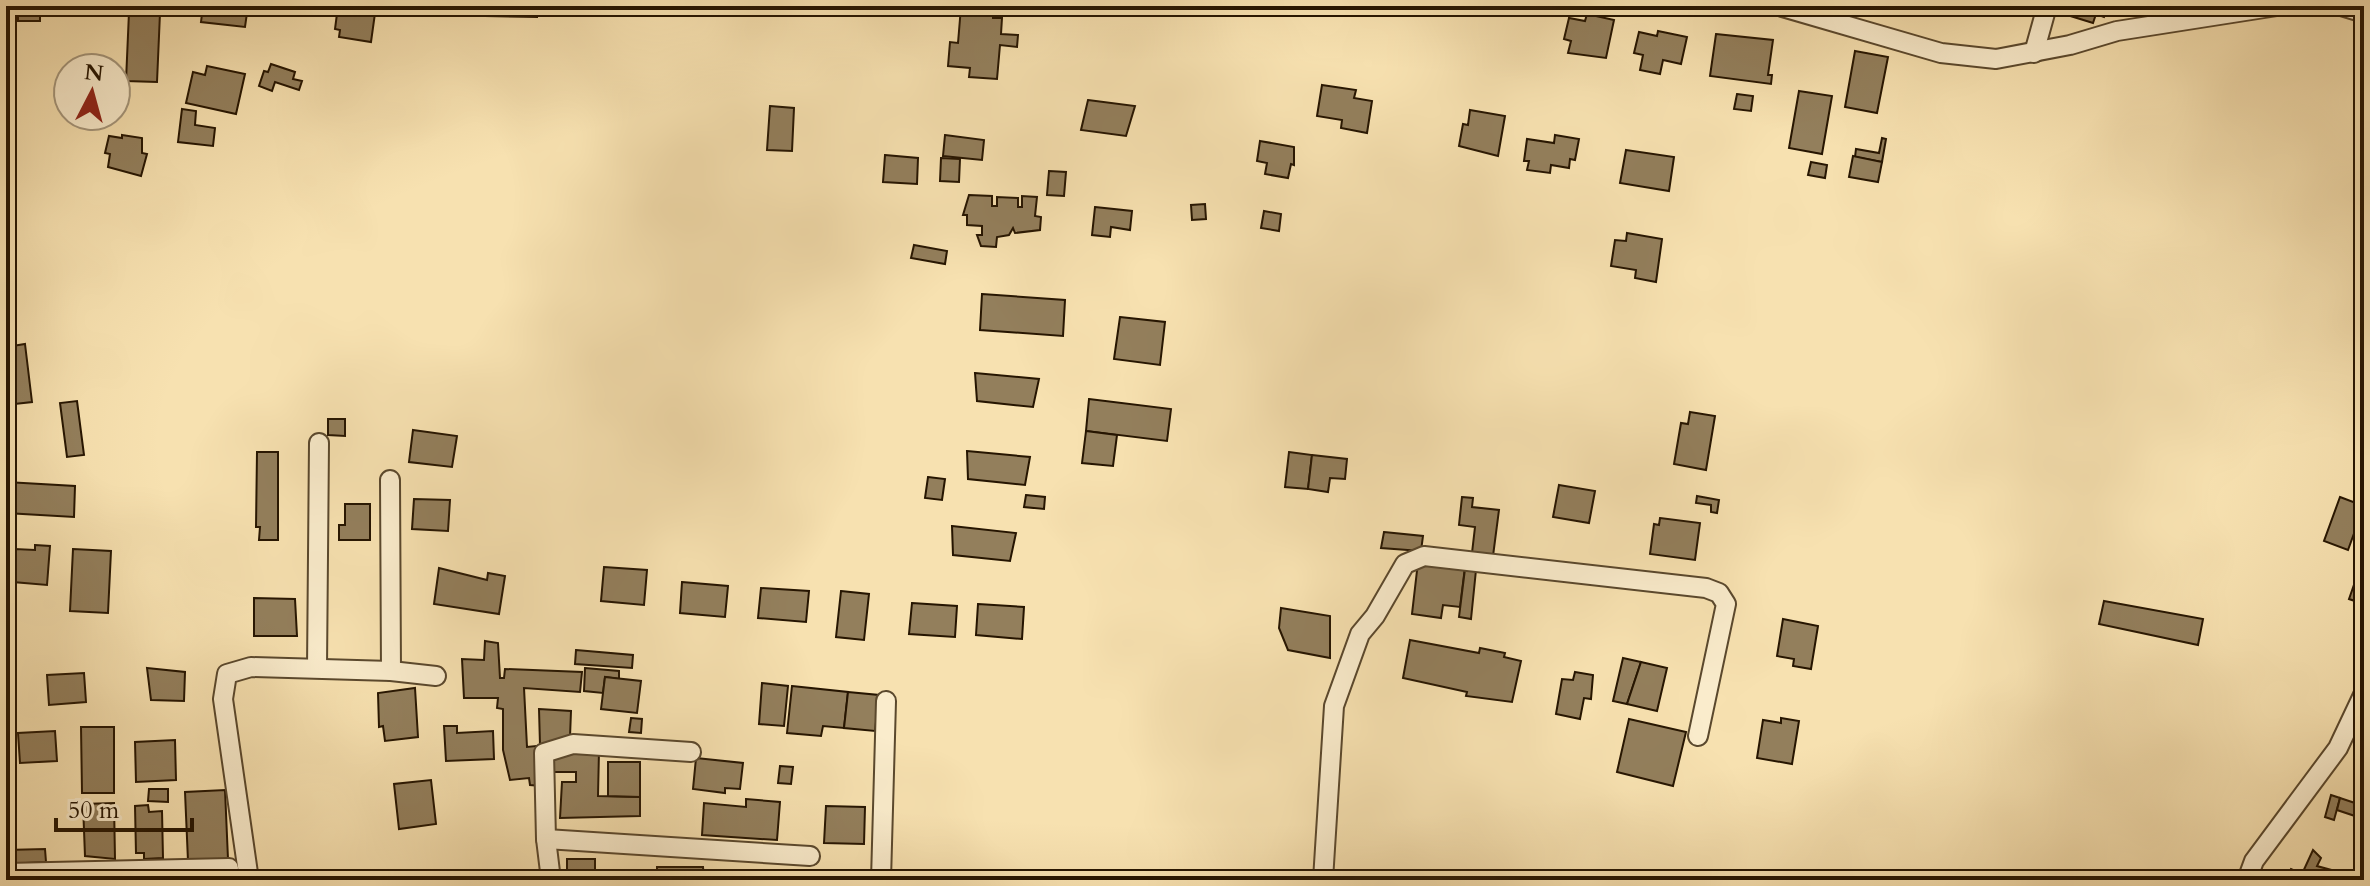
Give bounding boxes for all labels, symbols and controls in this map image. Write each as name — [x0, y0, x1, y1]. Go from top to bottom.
north arrow — [52, 52, 132, 132]
text: N — [83, 57, 105, 89]
scale bar — [56, 782, 192, 832]
text: 50 m — [68, 794, 120, 827]

